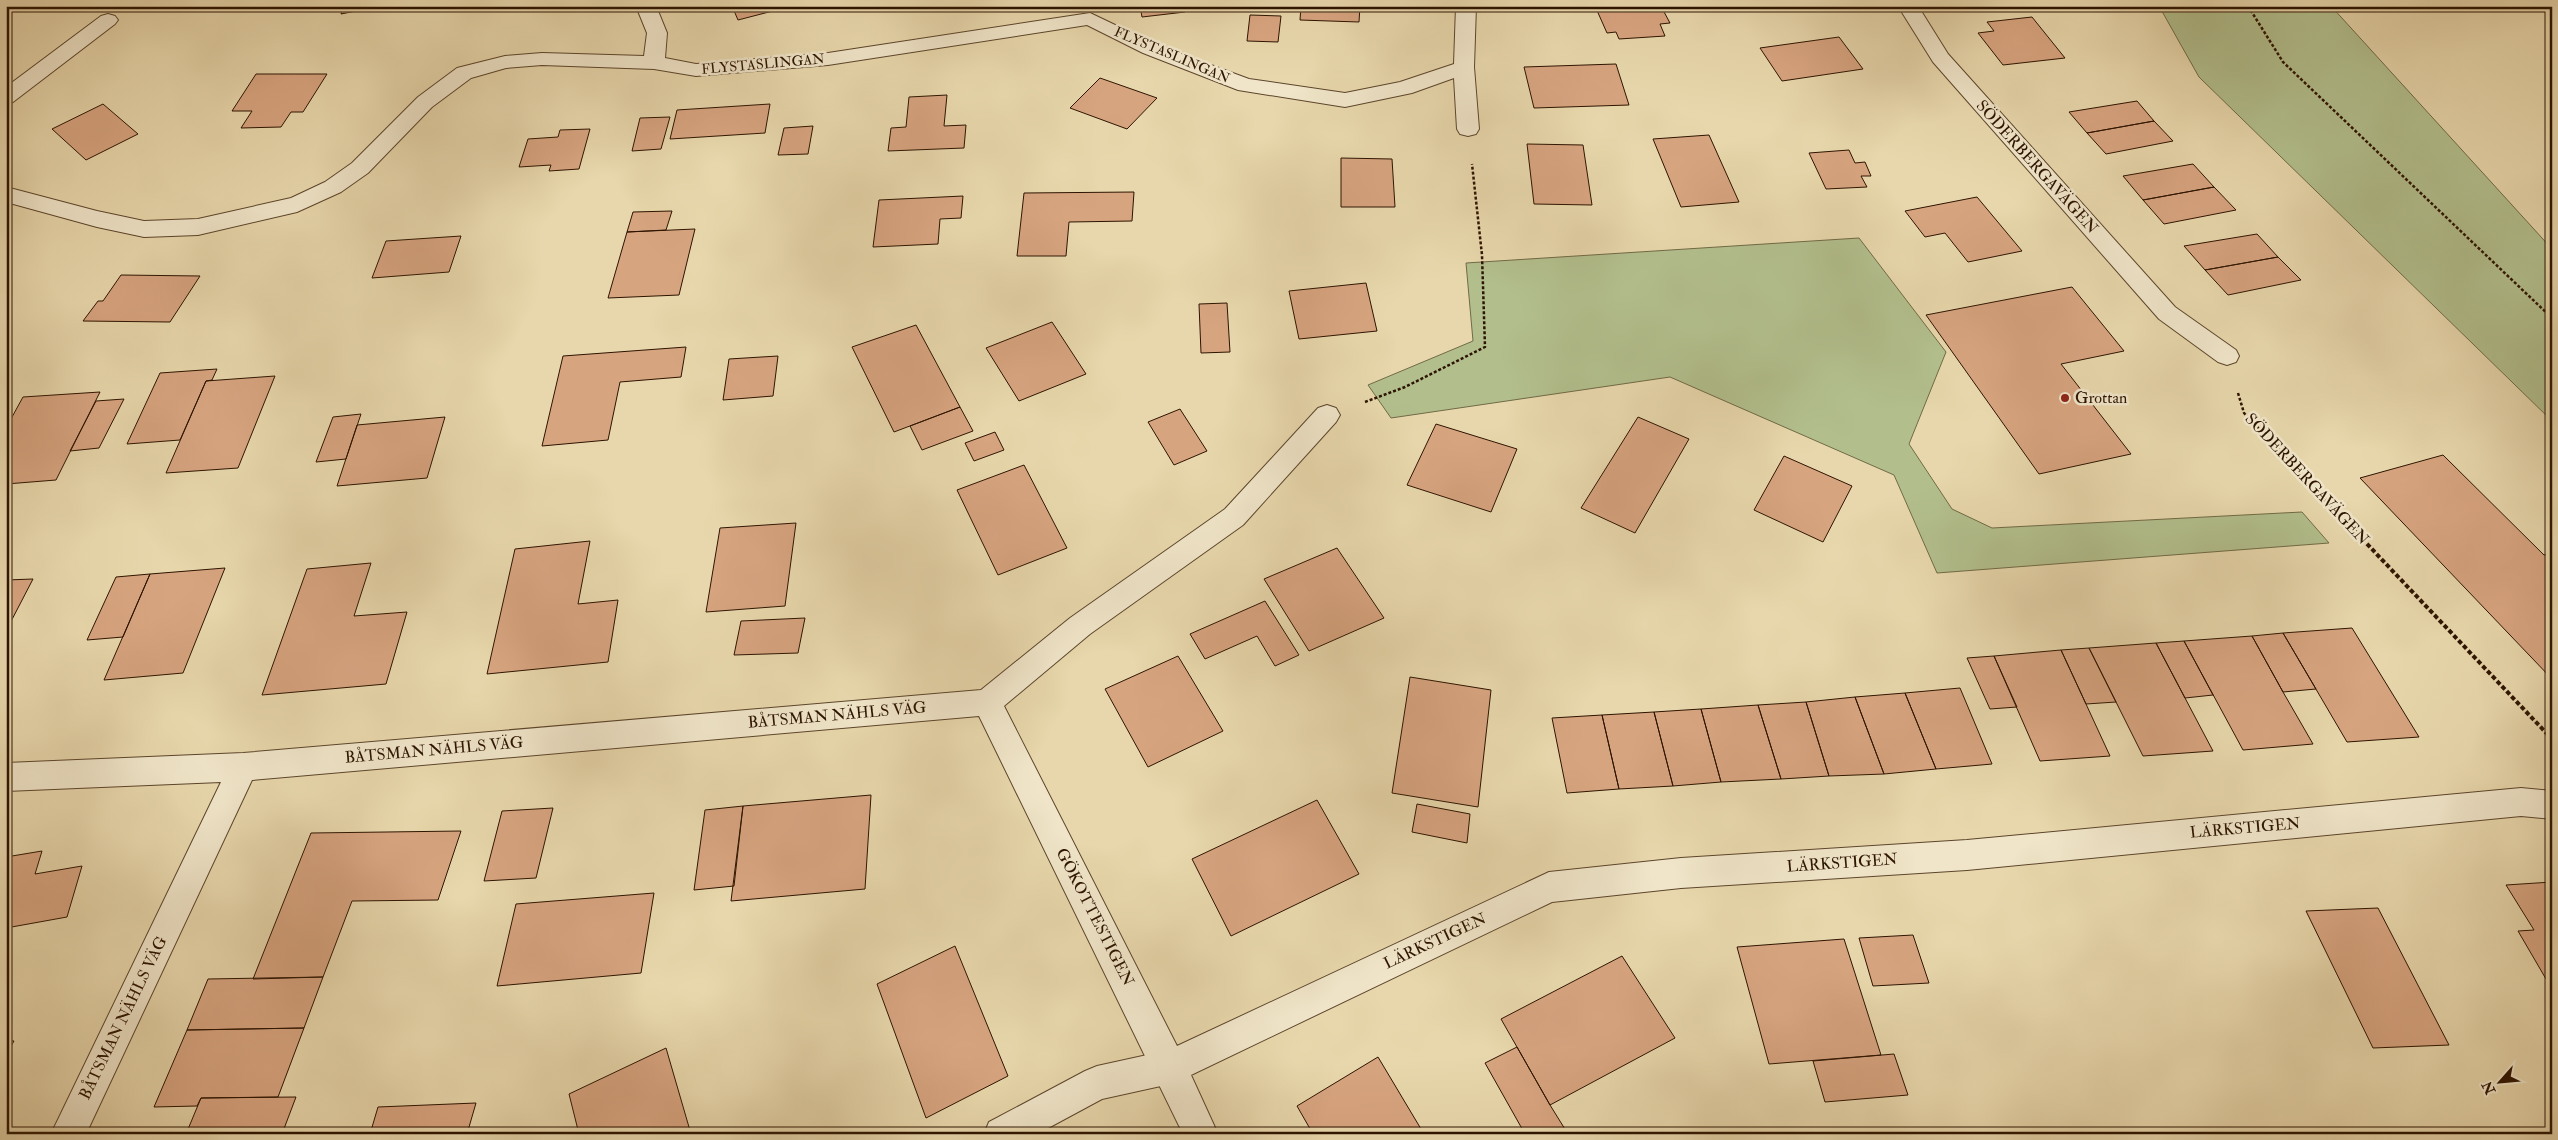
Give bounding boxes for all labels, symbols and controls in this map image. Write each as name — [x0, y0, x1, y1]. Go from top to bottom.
street label: FLYSTASLINGAN — [1112, 23, 1233, 87]
street label: FLYSTASLINGAN — [701, 50, 826, 78]
street label: SÖDERBERGAVÄGEN — [1972, 96, 2103, 238]
place label: Grottan — [2075, 388, 2127, 408]
marker: Grottan — [2059, 392, 2071, 404]
street label: SÖDERBERGAVÄGEN — [2241, 409, 2374, 550]
street label: BÅTSMAN NÄHLS VÄG — [747, 697, 927, 733]
street label: BÅTSMAN NÄHLS VÄG — [344, 732, 524, 768]
street label: LÄRKSTIGEN — [2189, 813, 2302, 843]
street label: GÖKOTTESTIGEN — [1052, 845, 1139, 990]
street label: LÄRKSTIGEN — [1786, 849, 1899, 877]
street label: LÄRKSTIGEN — [1380, 908, 1490, 974]
street label: BÅTSMAN NÄHLS VÄG — [75, 933, 171, 1103]
north arrow — [2476, 1058, 2526, 1108]
text: N — [2478, 1078, 2500, 1098]

